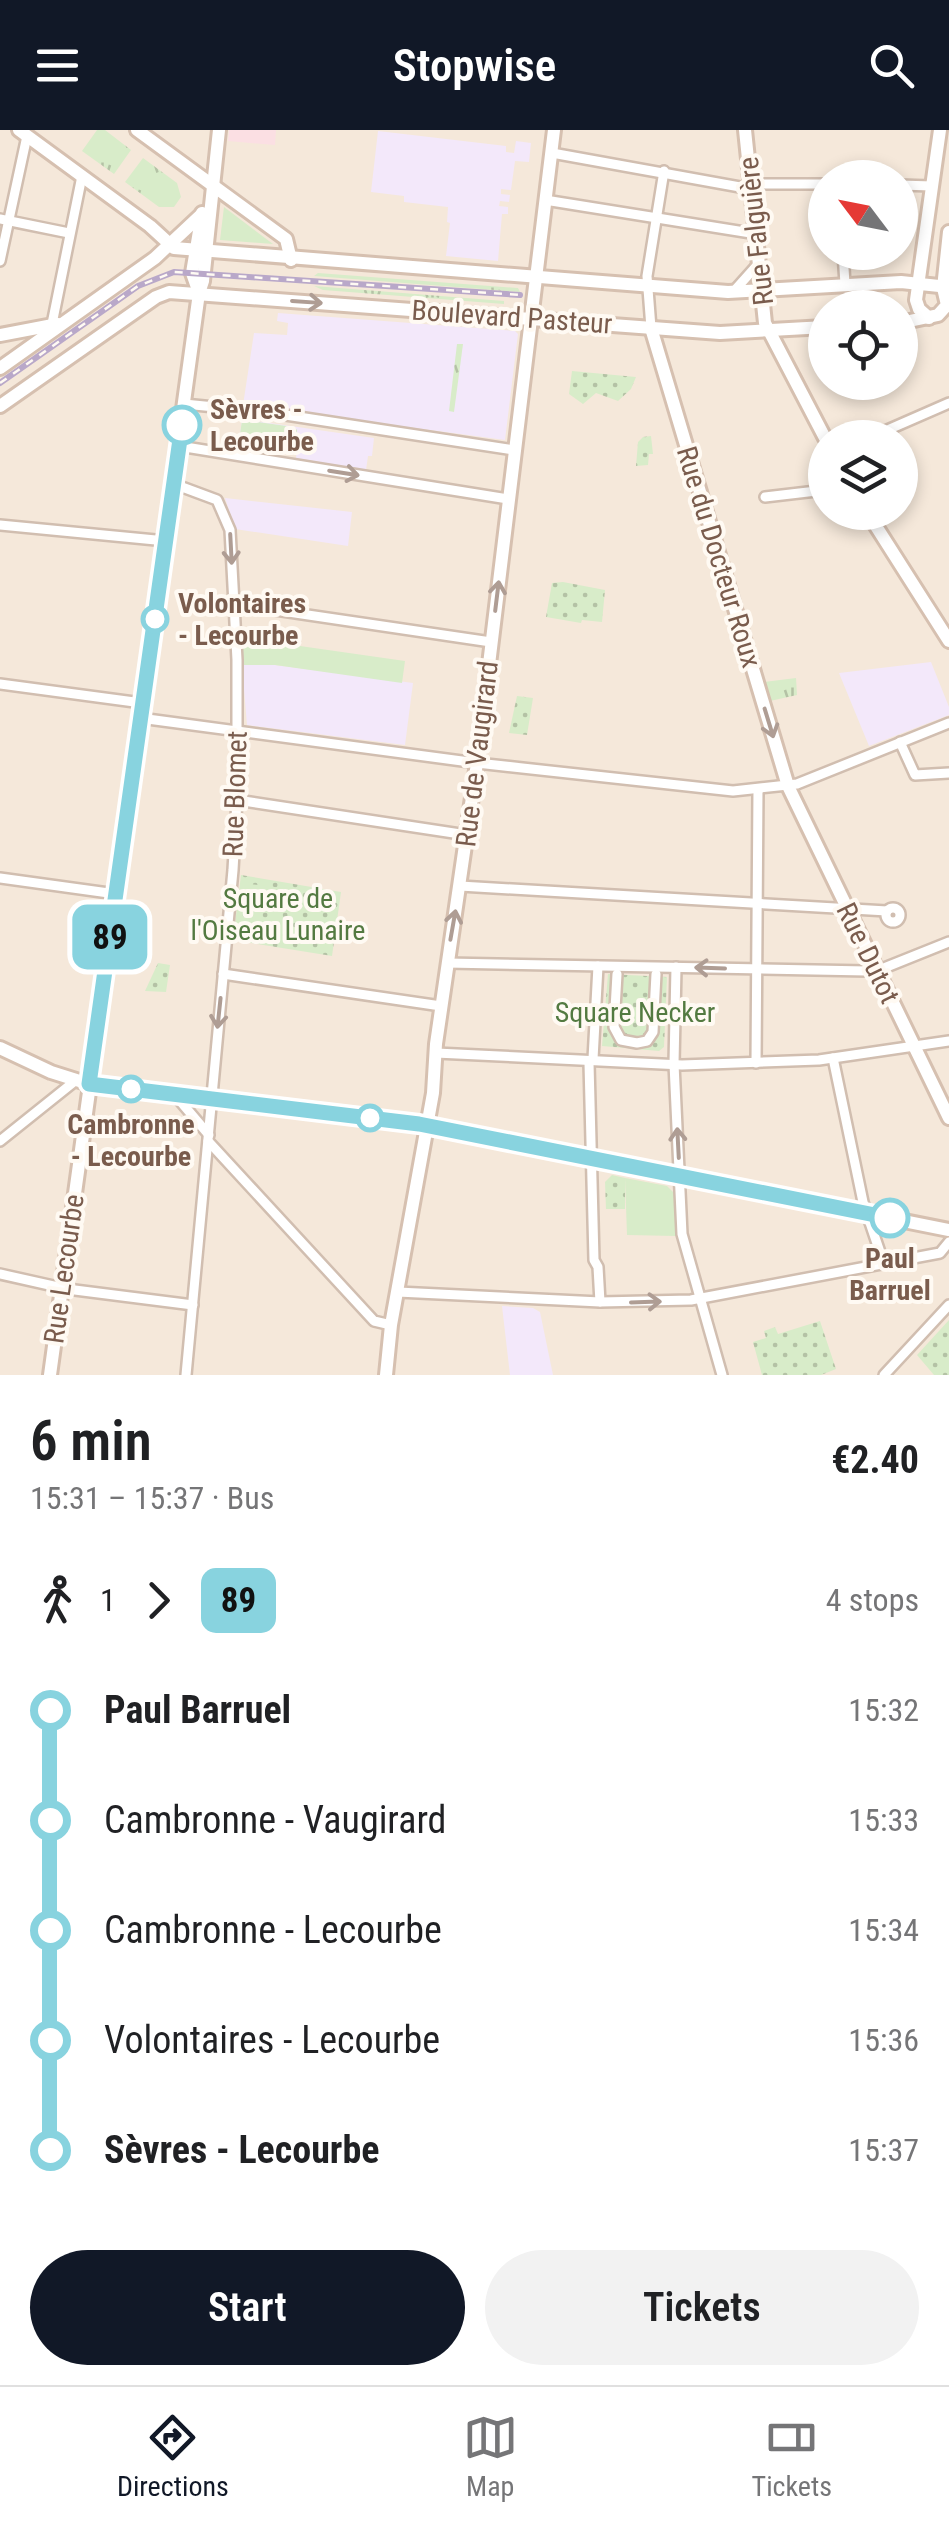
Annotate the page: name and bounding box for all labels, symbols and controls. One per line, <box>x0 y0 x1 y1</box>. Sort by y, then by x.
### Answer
icon: menu <box>30 38 85 93</box>
icon: search <box>864 38 919 93</box>
text: Stopwise <box>393 39 556 92</box>
street label: Rue Falguière <box>732 155 780 307</box>
north arrow <box>808 160 918 270</box>
map controls <box>808 160 918 530</box>
button: locate <box>808 290 918 400</box>
one-way arrow <box>291 292 323 311</box>
street label: Boulevard Pasteur <box>411 294 613 340</box>
place label: Sèvres - Lecourbe <box>210 393 314 458</box>
marker: Sèvres - Lecourbe <box>163 406 201 444</box>
button: layers <box>808 420 918 530</box>
street label: Rue du Docteur Roux <box>670 442 768 672</box>
one-way arrow <box>328 464 360 483</box>
one-way arrow <box>222 533 241 565</box>
one-way arrow <box>488 581 507 613</box>
place label: Volontaires - Lecourbe <box>178 587 306 652</box>
marker: Volontaires - Lecourbe <box>142 606 168 632</box>
street label: Rue de Vaugirard <box>449 659 505 849</box>
one-way arrow <box>761 707 779 738</box>
street label: Rue Blomet <box>216 730 254 858</box>
park label: Square de l'Oiseau Lunaire <box>191 882 365 947</box>
street label: Rue Dutot <box>830 897 906 1009</box>
line badge: 89 <box>65 904 155 970</box>
one-way arrow <box>444 909 463 942</box>
text: 89 <box>92 917 128 958</box>
one-way arrow <box>694 959 726 978</box>
park label: Square Necker <box>555 996 715 1029</box>
one-way arrow <box>209 997 228 1029</box>
marker: Cambronne - Lecourbe <box>118 1076 144 1102</box>
unlabelled marker <box>357 1105 383 1131</box>
place label: Cambronne - Lecourbe <box>67 1108 195 1173</box>
one-way arrow <box>668 1128 687 1160</box>
street label: Rue Lecourbe <box>37 1192 91 1346</box>
marker: Paul Barruel <box>871 1199 909 1237</box>
place label: Paul Barruel <box>849 1242 931 1307</box>
one-way arrow <box>630 1293 662 1312</box>
text: 6 min <box>30 1409 152 1473</box>
text: €2.40 <box>831 1438 919 1482</box>
text: 15:31 – 15:37 · Bus <box>30 1479 274 1517</box>
icon: walk <box>30 1573 85 1628</box>
icon: forward <box>131 1573 186 1628</box>
text: 89 <box>221 1580 256 1621</box>
text: 1 <box>100 1581 116 1619</box>
text: 4 stops <box>826 1581 919 1619</box>
text: Paul Barruel <box>104 1688 291 1732</box>
text: 15:32 <box>848 1691 919 1729</box>
text: Cambronne - Vaugirard <box>104 1798 446 1842</box>
text: 15:33 <box>848 1801 919 1839</box>
text: Cambronne - Lecourbe <box>104 1908 442 1952</box>
text: 15:34 <box>848 1911 919 1949</box>
text: Volontaires - Lecourbe <box>104 2018 440 2062</box>
text: 15:36 <box>848 2021 919 2059</box>
text: Sèvres - Lecourbe <box>104 2128 379 2172</box>
text: 15:37 <box>848 2131 919 2169</box>
button: Start <box>30 2250 465 2365</box>
button: Tickets <box>485 2250 919 2365</box>
tab: Directions <box>117 2410 229 2503</box>
tab: Map <box>463 2410 518 2503</box>
tab: Tickets <box>752 2410 832 2503</box>

